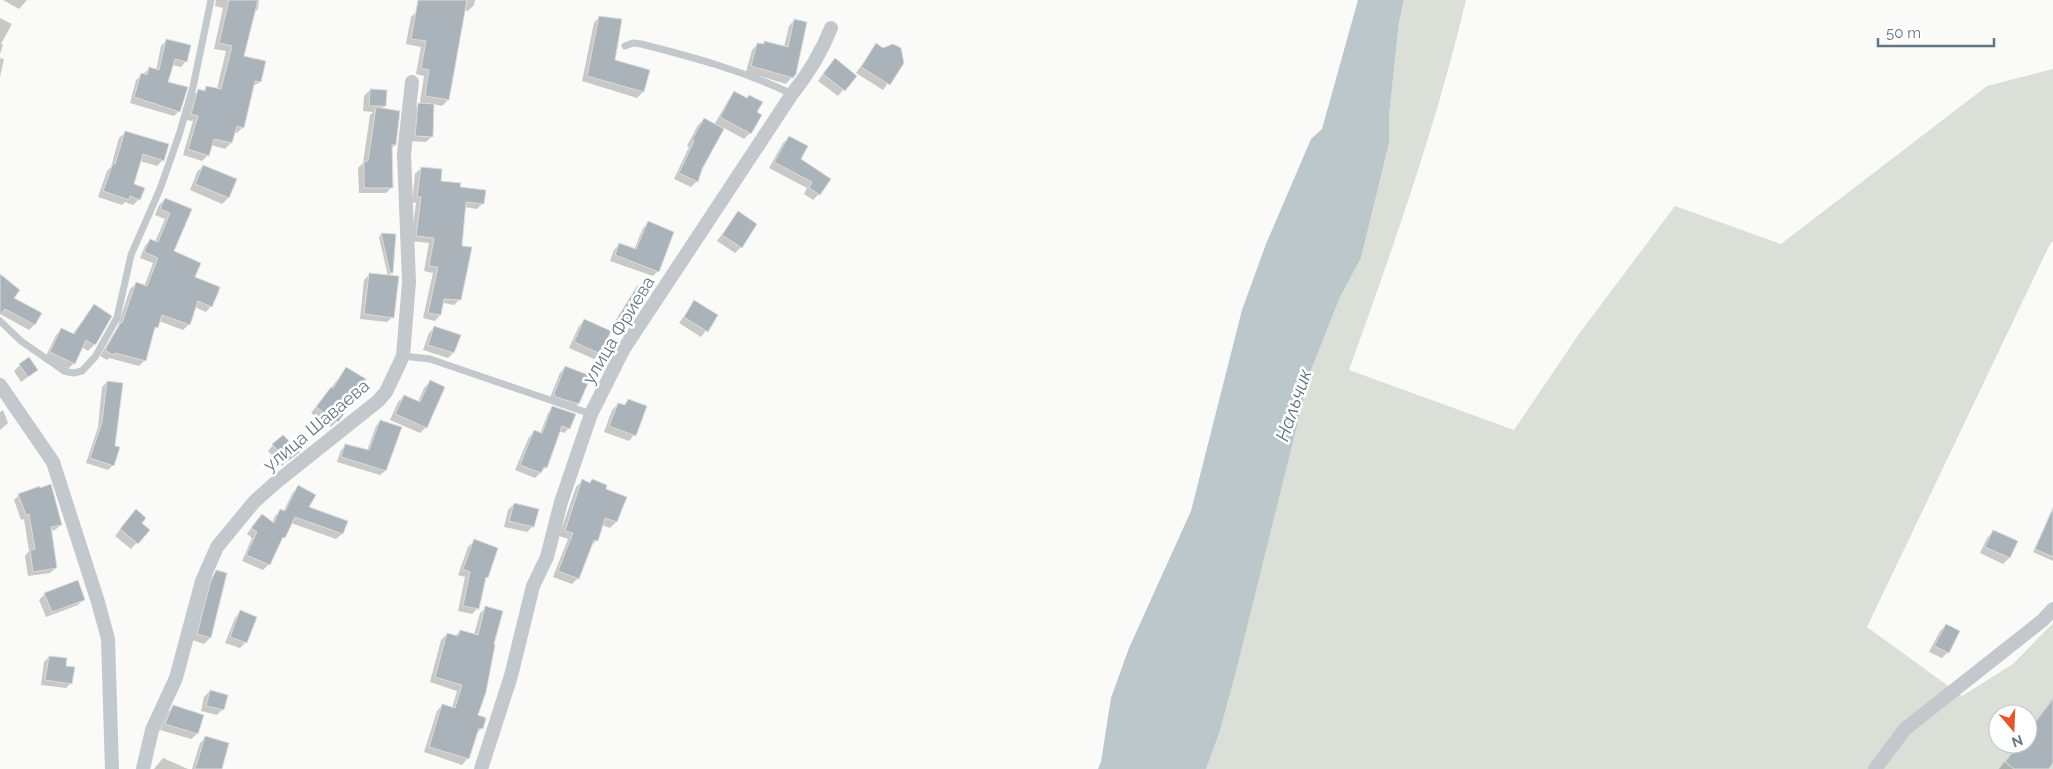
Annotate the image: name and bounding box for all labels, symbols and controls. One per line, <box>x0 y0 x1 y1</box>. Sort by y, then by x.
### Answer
scale bar <box>1878 15 1994 47</box>
text: 50 m <box>1886 24 1921 42</box>
street label: улица Фриева <box>578 272 658 388</box>
water label: Нальчик <box>1270 366 1316 444</box>
street label: улица Шаваева <box>259 375 373 475</box>
north arrow <box>1988 704 2038 754</box>
text: N <box>2010 732 2025 751</box>

